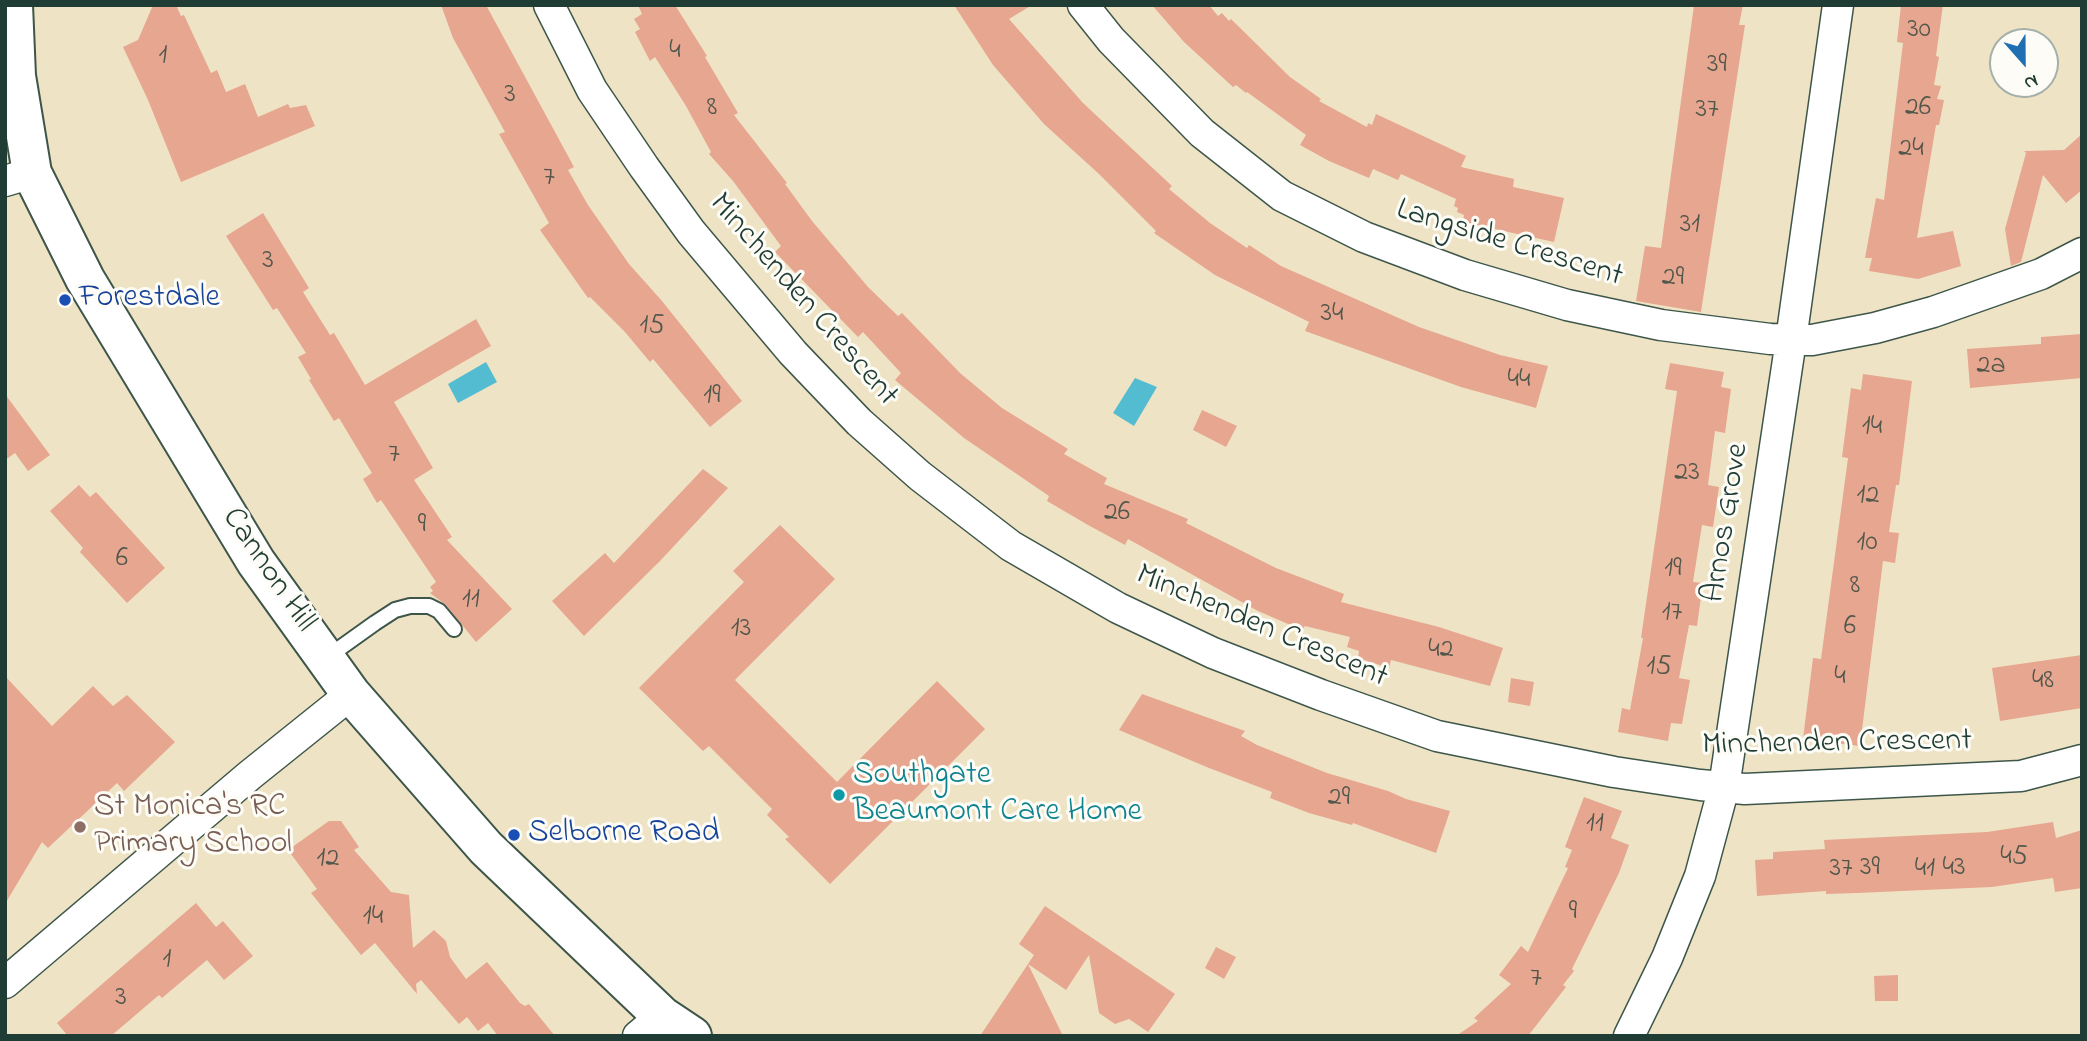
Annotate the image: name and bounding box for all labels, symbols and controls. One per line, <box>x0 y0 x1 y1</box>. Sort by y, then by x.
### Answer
house number: 30 <box>1907 14 1931 48</box>
north arrow <box>1989 28 2059 98</box>
house number: 4 <box>669 35 681 69</box>
house number: 1 <box>159 40 167 74</box>
house number: 39 <box>1707 49 1727 83</box>
text: N <box>2020 66 2042 96</box>
house number: 3 <box>504 79 516 113</box>
house number: 8 <box>707 92 717 126</box>
house number: 26 <box>1905 92 1931 126</box>
house number: 37 <box>1695 94 1719 128</box>
house number: 24 <box>1898 133 1924 167</box>
house number: 7 <box>543 162 555 196</box>
street label: Minchenden Crescent <box>699 187 905 415</box>
street label: Langside Crescent <box>1391 192 1627 298</box>
house number: 31 <box>1680 209 1700 243</box>
house number: 3 <box>262 245 274 279</box>
house number: 29 <box>1662 262 1684 296</box>
place label: Forestdale <box>79 281 220 319</box>
marker: Forestdale <box>57 292 73 308</box>
house number: 34 <box>1320 298 1344 332</box>
house number: 15 <box>640 310 664 344</box>
house number: 2a <box>1976 350 2006 384</box>
house number: 44 <box>1507 364 1531 398</box>
house number: 19 <box>703 380 721 414</box>
house number: 14 <box>1862 411 1882 445</box>
house number: 7 <box>388 439 400 473</box>
street label: Arnos Grove <box>1696 441 1760 605</box>
house number: 23 <box>1674 457 1700 491</box>
house number: 12 <box>1857 480 1879 514</box>
house number: 26 <box>1104 497 1130 531</box>
street label: Cannon Hill <box>211 501 323 641</box>
house number: 9 <box>418 509 426 543</box>
house number: 10 <box>1857 527 1877 561</box>
house number: 6 <box>116 543 128 577</box>
house number: 19 <box>1664 553 1682 587</box>
street label: Minchenden Crescent <box>1129 558 1393 698</box>
house number: 8 <box>1850 570 1860 604</box>
house number: 11 <box>462 584 480 618</box>
house number: 17 <box>1662 597 1682 631</box>
house number: 6 <box>1844 611 1856 645</box>
house number: 13 <box>731 613 751 647</box>
house number: 42 <box>1428 634 1454 668</box>
house number: 15 <box>1647 651 1671 685</box>
house number: 4 <box>1834 661 1846 695</box>
house number: 48 <box>2032 665 2054 699</box>
street label: Minchenden Crescent <box>1702 723 1972 767</box>
place label: Southgate Beaumont Care Home <box>853 758 1142 833</box>
house number: 29 <box>1328 782 1350 816</box>
marker: Southgate Beaumont Care Home <box>831 787 847 803</box>
place label: St Monica's RC Primary School <box>94 790 292 865</box>
house number: 11 <box>1586 808 1604 842</box>
place label: Selborne Road <box>528 816 719 854</box>
marker: St Monica's RC Primary School <box>72 819 88 835</box>
marker: Selborne Road <box>506 827 522 843</box>
house number: 45 <box>2000 841 2028 875</box>
house number: 12 <box>317 843 339 877</box>
house number: 39 <box>1860 852 1880 886</box>
house number: 43 <box>1942 852 1966 886</box>
house number: 37 <box>1829 853 1853 887</box>
house number: 41 <box>1915 853 1935 887</box>
house number: 9 <box>1569 896 1577 930</box>
house number: 14 <box>363 901 383 935</box>
house number: 1 <box>163 944 171 978</box>
house number: 7 <box>1530 963 1542 997</box>
house number: 3 <box>115 982 127 1016</box>

